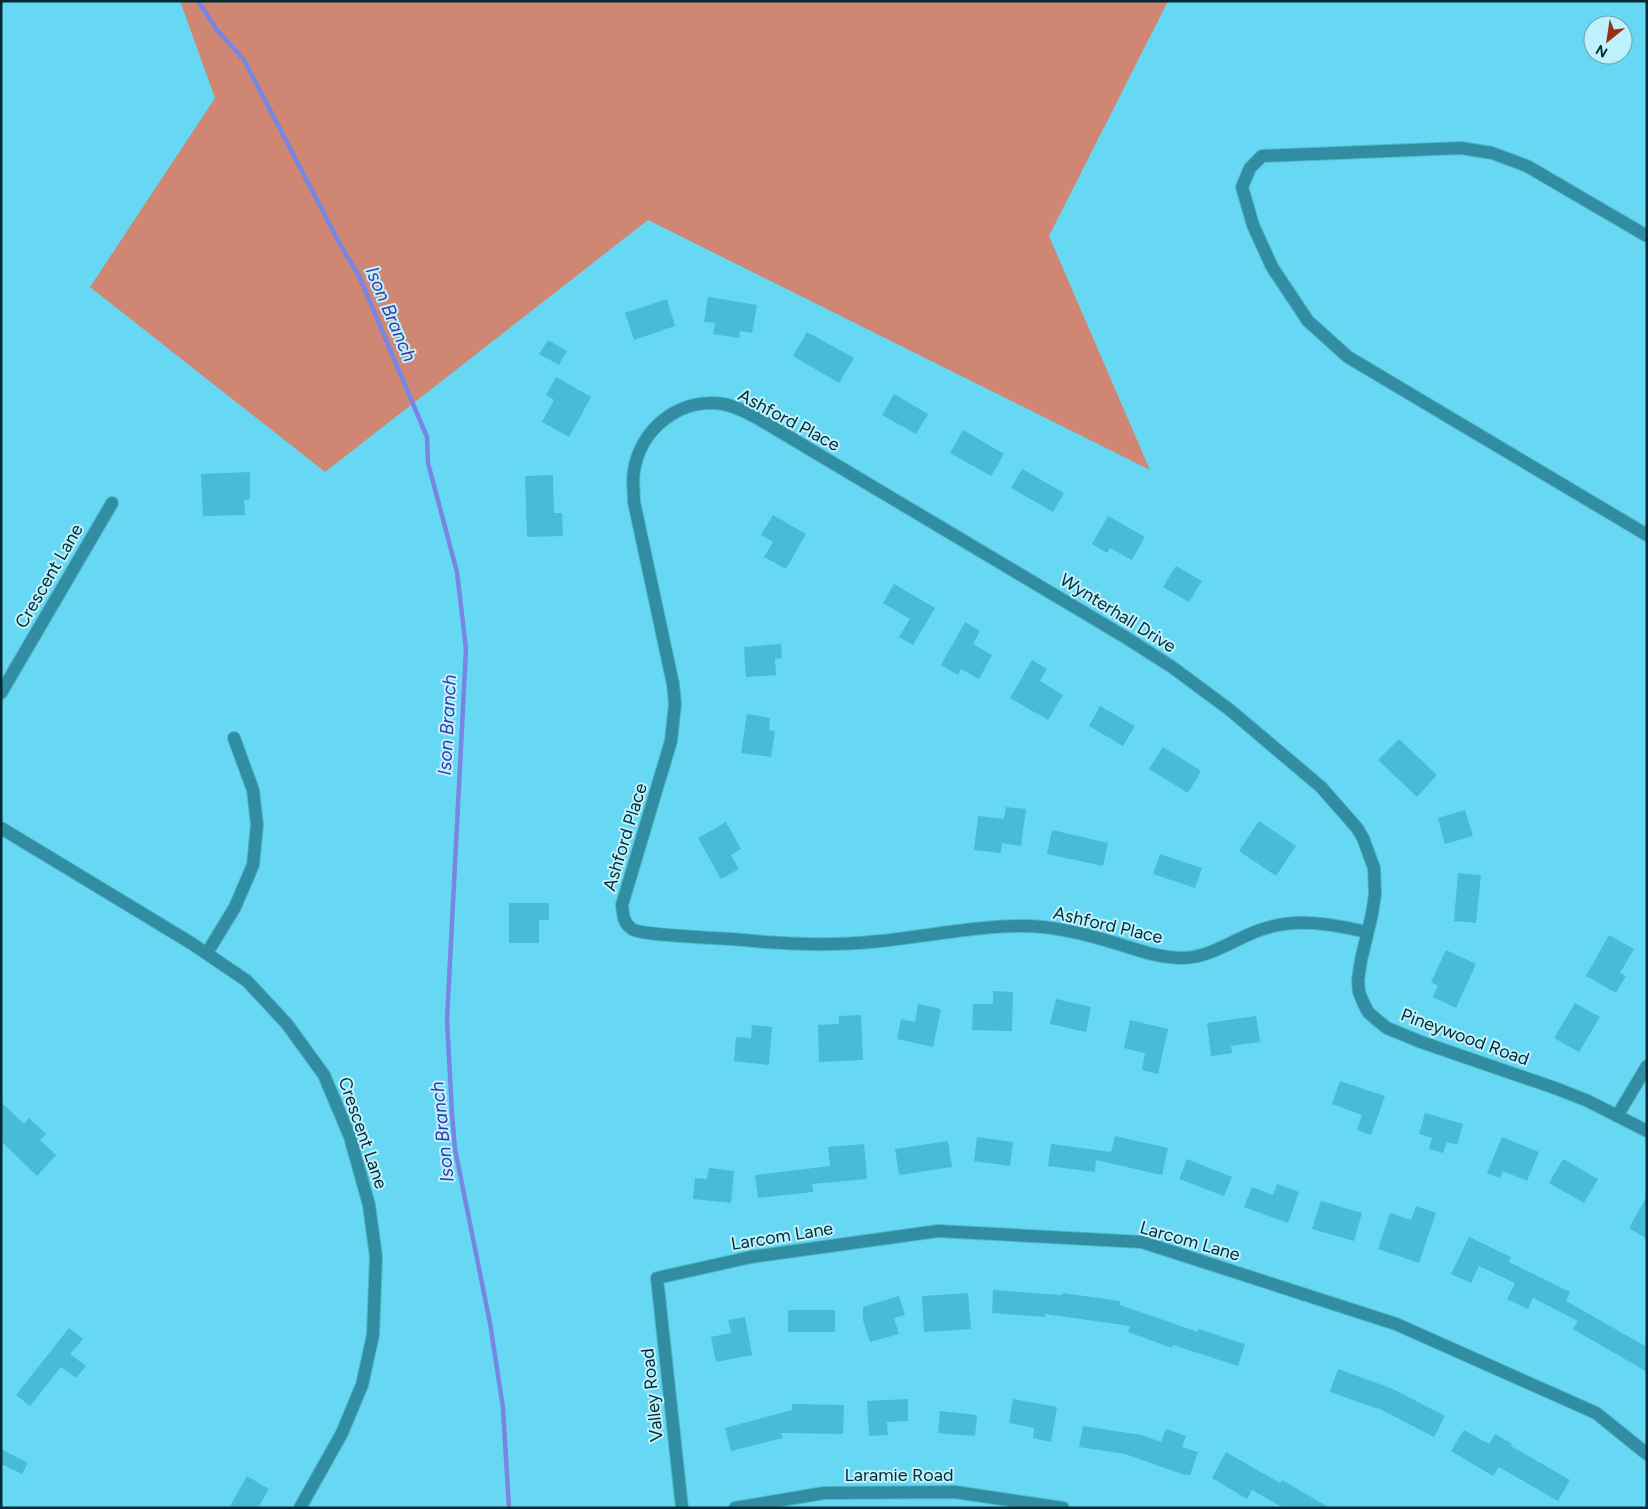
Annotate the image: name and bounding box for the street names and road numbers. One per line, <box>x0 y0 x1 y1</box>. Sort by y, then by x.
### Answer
street label: Ashford Place <box>734 384 844 456</box>
street label: Crescent Lane <box>10 520 88 632</box>
street label: Wynterhall Drive <box>1056 569 1180 658</box>
street label: Ashford Place <box>598 780 652 894</box>
street label: Ashford Place <box>1051 902 1165 948</box>
street label: Pineywood Road <box>1398 1004 1532 1070</box>
street label: Crescent Lane <box>334 1074 392 1192</box>
street label: Larcom Lane <box>1137 1216 1243 1266</box>
street label: Larcom Lane <box>729 1217 835 1255</box>
street label: Valley Road <box>636 1347 668 1443</box>
street label: Laramie Road <box>844 1464 954 1486</box>

